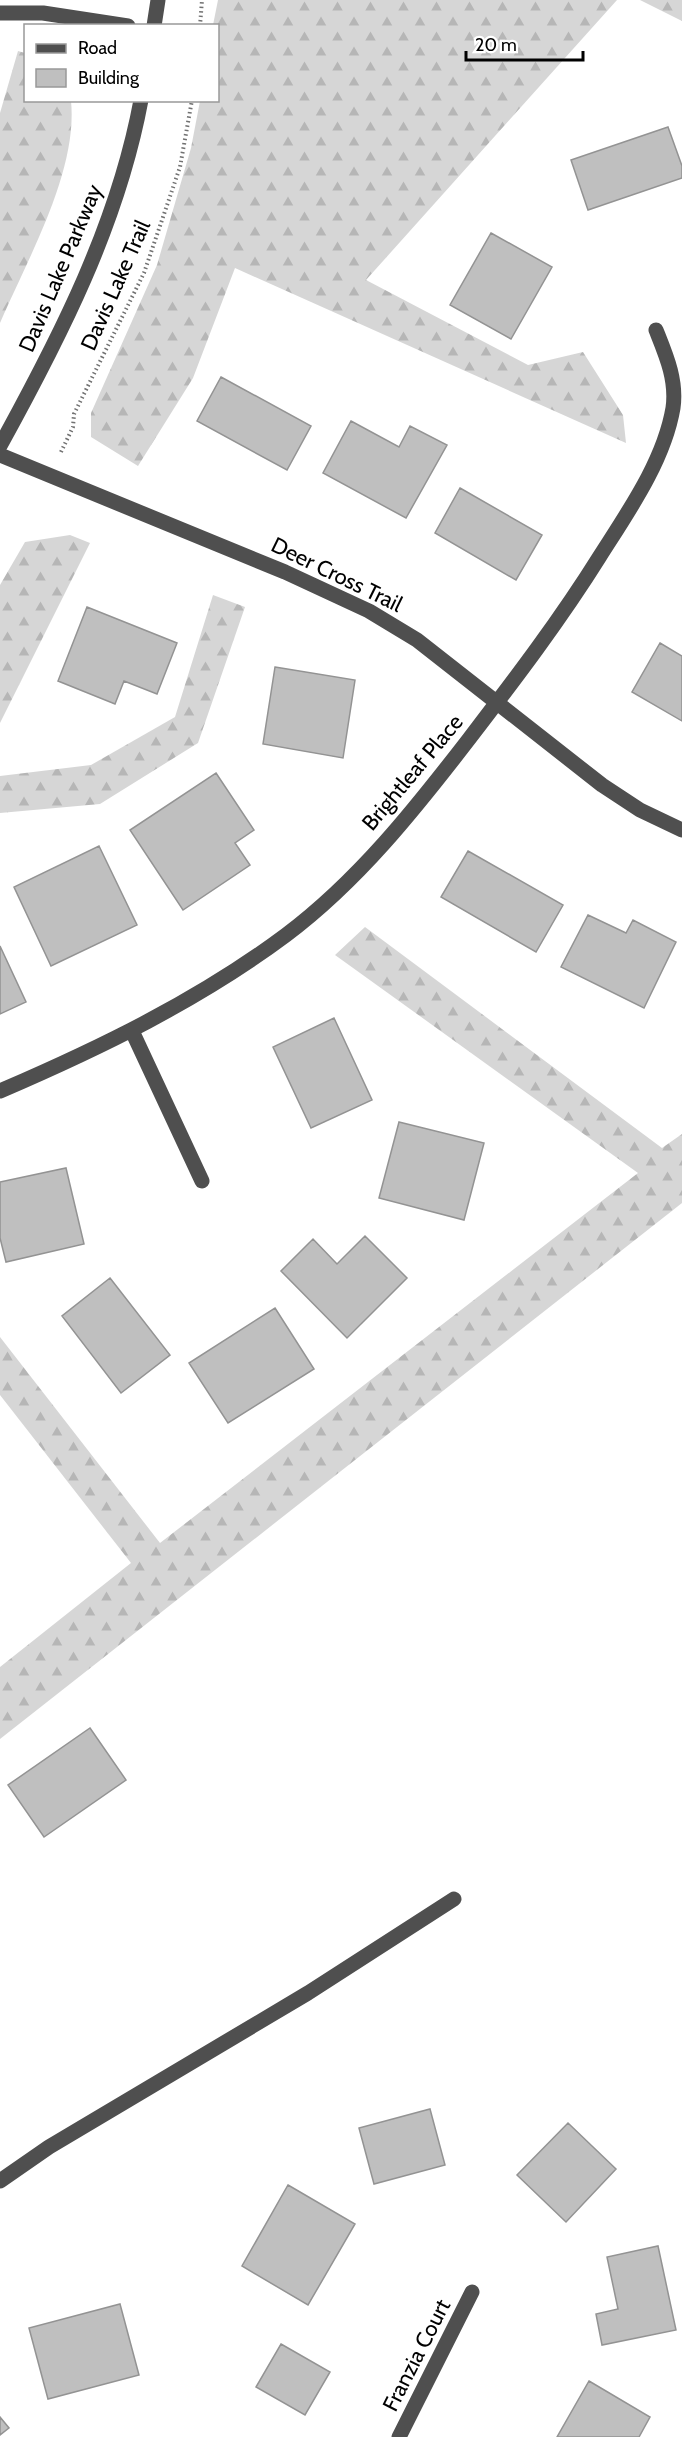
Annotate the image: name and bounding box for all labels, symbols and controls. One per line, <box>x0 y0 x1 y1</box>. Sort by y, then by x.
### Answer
legend <box>24 24 219 102</box>
scale bar <box>466 24 583 62</box>
text: 20 m <box>475 34 517 56</box>
text: Road <box>78 37 117 59</box>
text: Building <box>78 67 140 89</box>
street label: Davis Lake Parkway <box>13 180 108 356</box>
street label: Davis Lake Trail <box>75 215 157 355</box>
street label: Deer Cross Trail <box>267 531 408 618</box>
street label: Brightleaf Place <box>356 709 469 836</box>
street label: Franzia Court <box>377 2294 456 2416</box>

